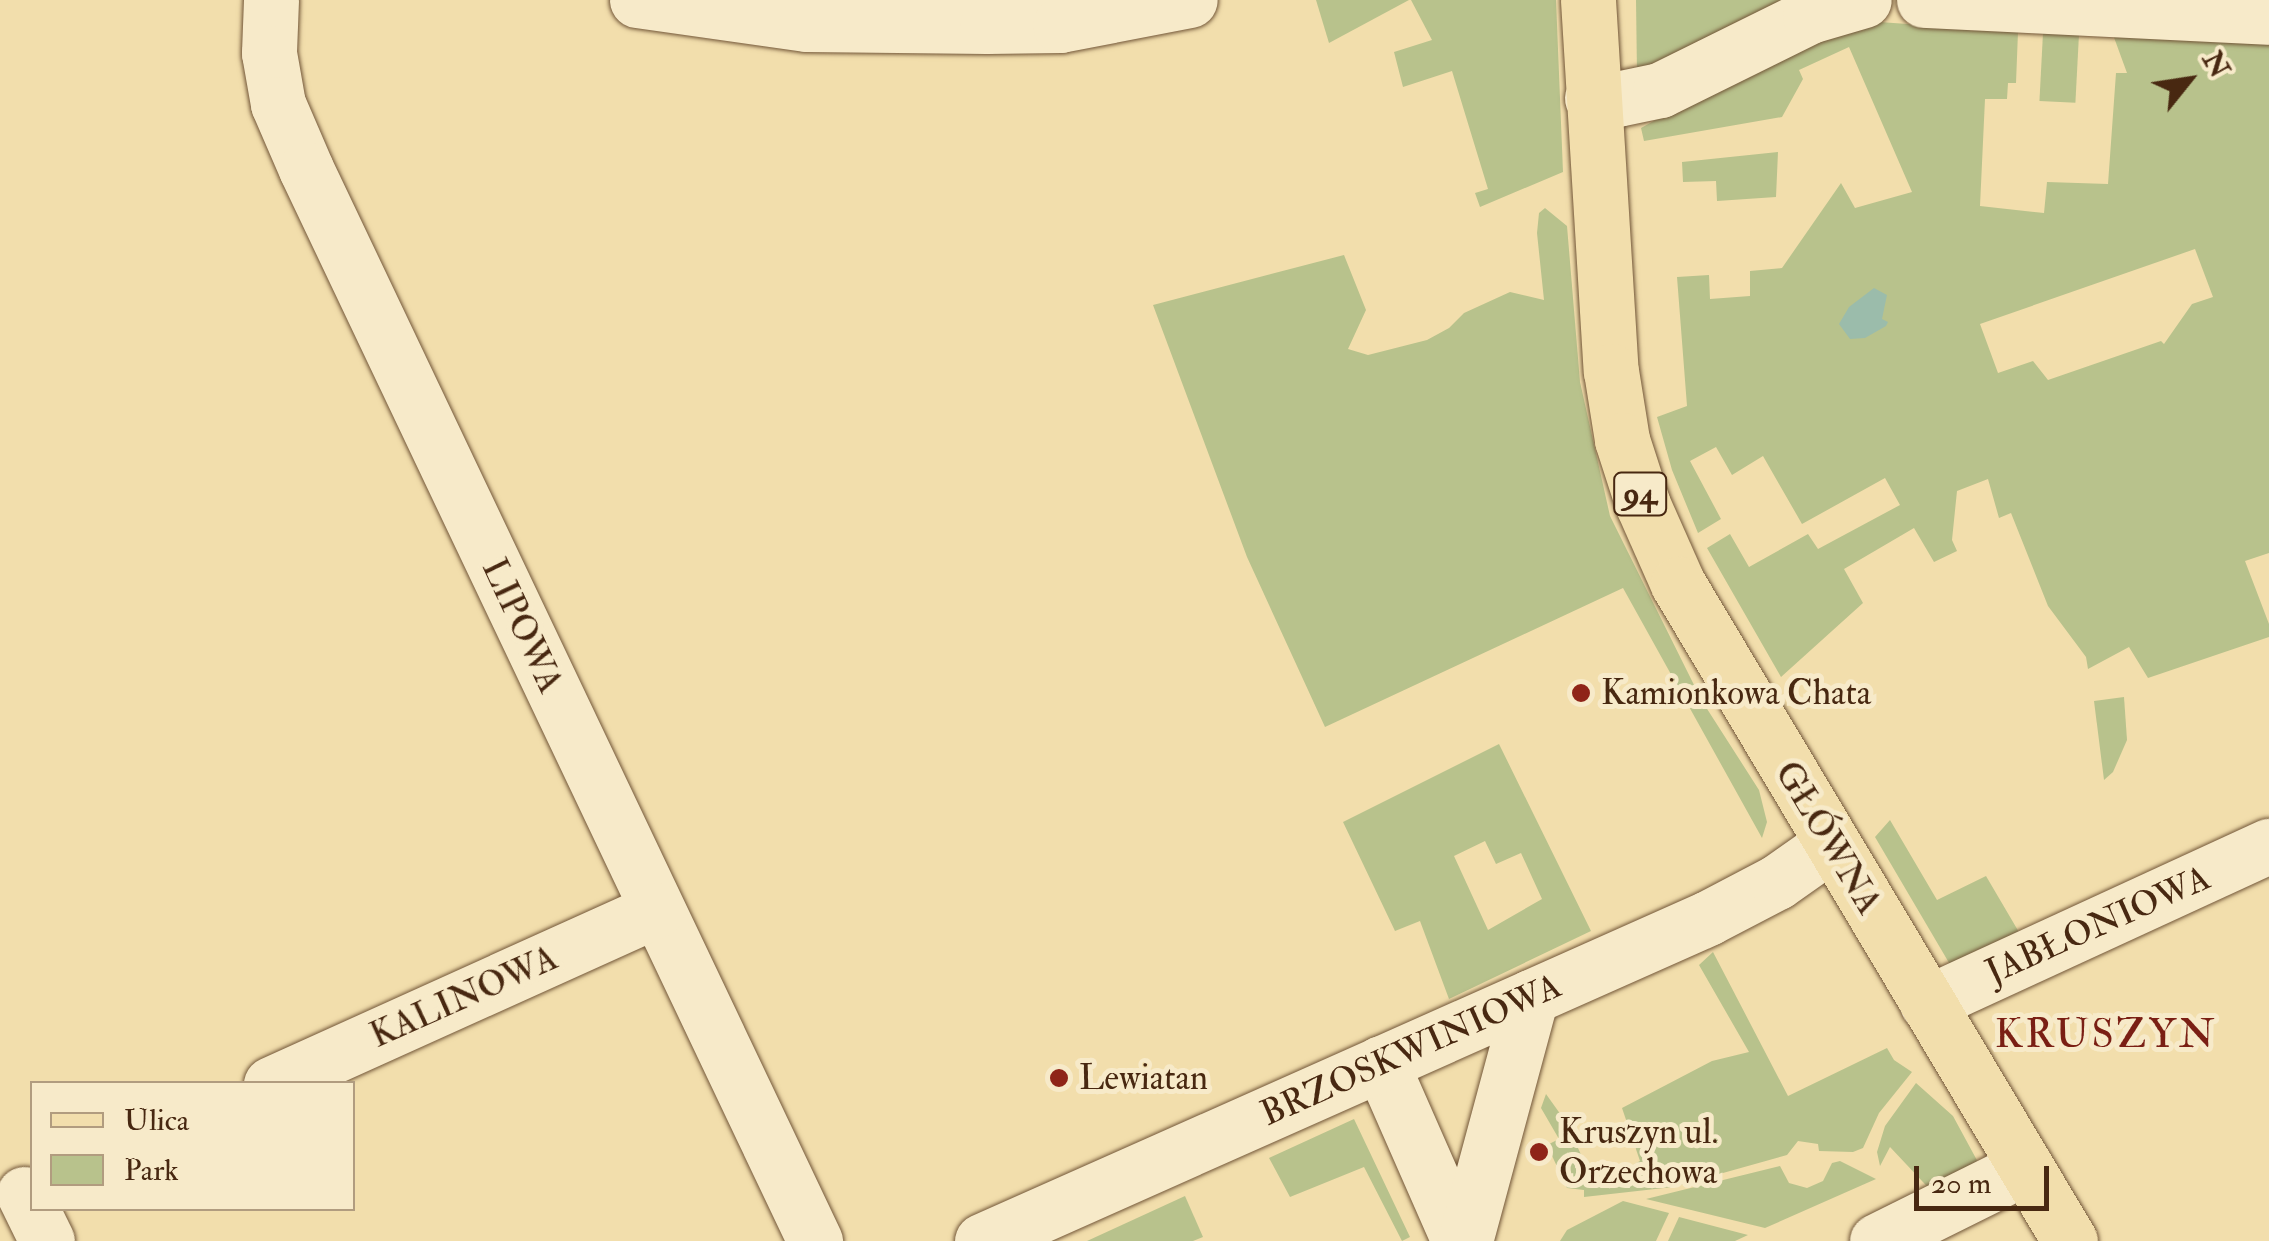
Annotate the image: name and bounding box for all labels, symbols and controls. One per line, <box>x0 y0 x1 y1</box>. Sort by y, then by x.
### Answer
north arrow <box>2139 30 2239 130</box>
text: N <box>2194 45 2237 84</box>
road number: 94 <box>1612 467 1668 521</box>
street label: LIPOWA <box>473 552 571 700</box>
place label: Kamionkowa Chata <box>1601 672 1871 714</box>
marker: Kamionkowa Chata <box>1570 682 1592 704</box>
street label: GŁÓWNA <box>1766 754 1890 922</box>
street label: JABŁONIOWA <box>1979 857 2217 993</box>
street label: KALINOWA <box>364 937 564 1057</box>
street label: BRZOSKWINIOWA <box>1254 965 1568 1135</box>
district label: KRUSZYN <box>1995 1011 2217 1059</box>
place label: Lewiatan <box>1079 1057 1208 1099</box>
marker: Lewiatan <box>1048 1067 1070 1089</box>
legend <box>30 1081 355 1211</box>
text: Ulica <box>124 1102 189 1139</box>
place label: Kruszyn ul. Orzechowa <box>1559 1111 1718 1193</box>
marker: Kruszyn ul. Orzechowa <box>1528 1141 1550 1163</box>
scale bar <box>1919 1146 2054 1208</box>
text: Park <box>124 1152 179 1189</box>
text: 20 m <box>1931 1165 1991 1202</box>

